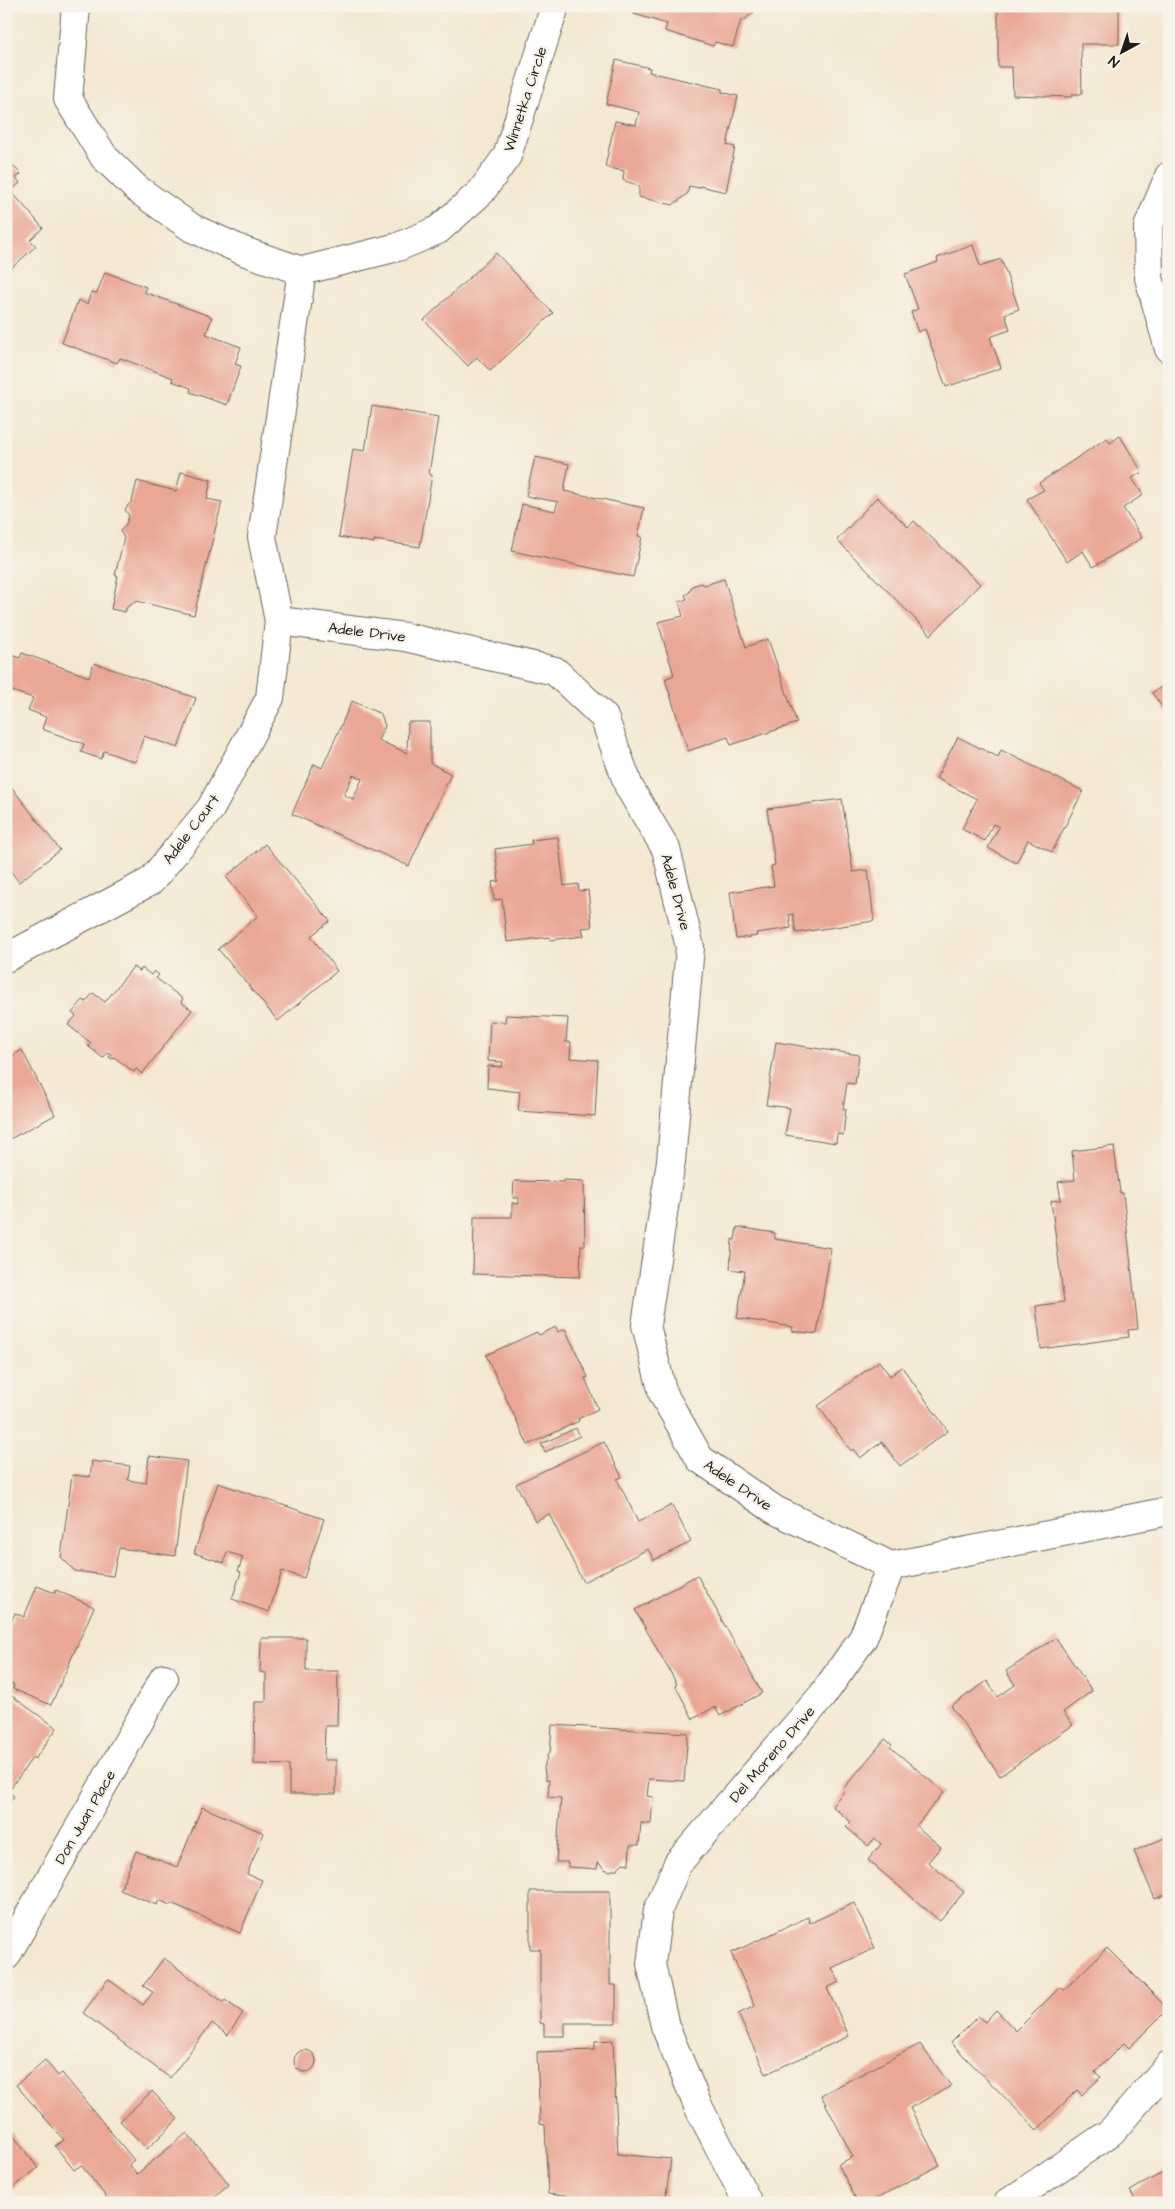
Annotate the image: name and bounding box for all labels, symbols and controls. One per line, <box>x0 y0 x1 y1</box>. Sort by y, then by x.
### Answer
north arrow <box>1098 28 1148 78</box>
street label: Winnetka Circle <box>499 44 552 154</box>
text: N <box>1104 51 1124 72</box>
street label: Adele Drive <box>327 617 407 648</box>
street label: Adele Court <box>158 790 225 869</box>
street label: Adele Drive <box>655 852 696 933</box>
street label: Adele Drive <box>699 1455 776 1516</box>
street label: Del Moreno Drive <box>725 1702 820 1807</box>
street label: Don Juan Place <box>50 1766 121 1868</box>

